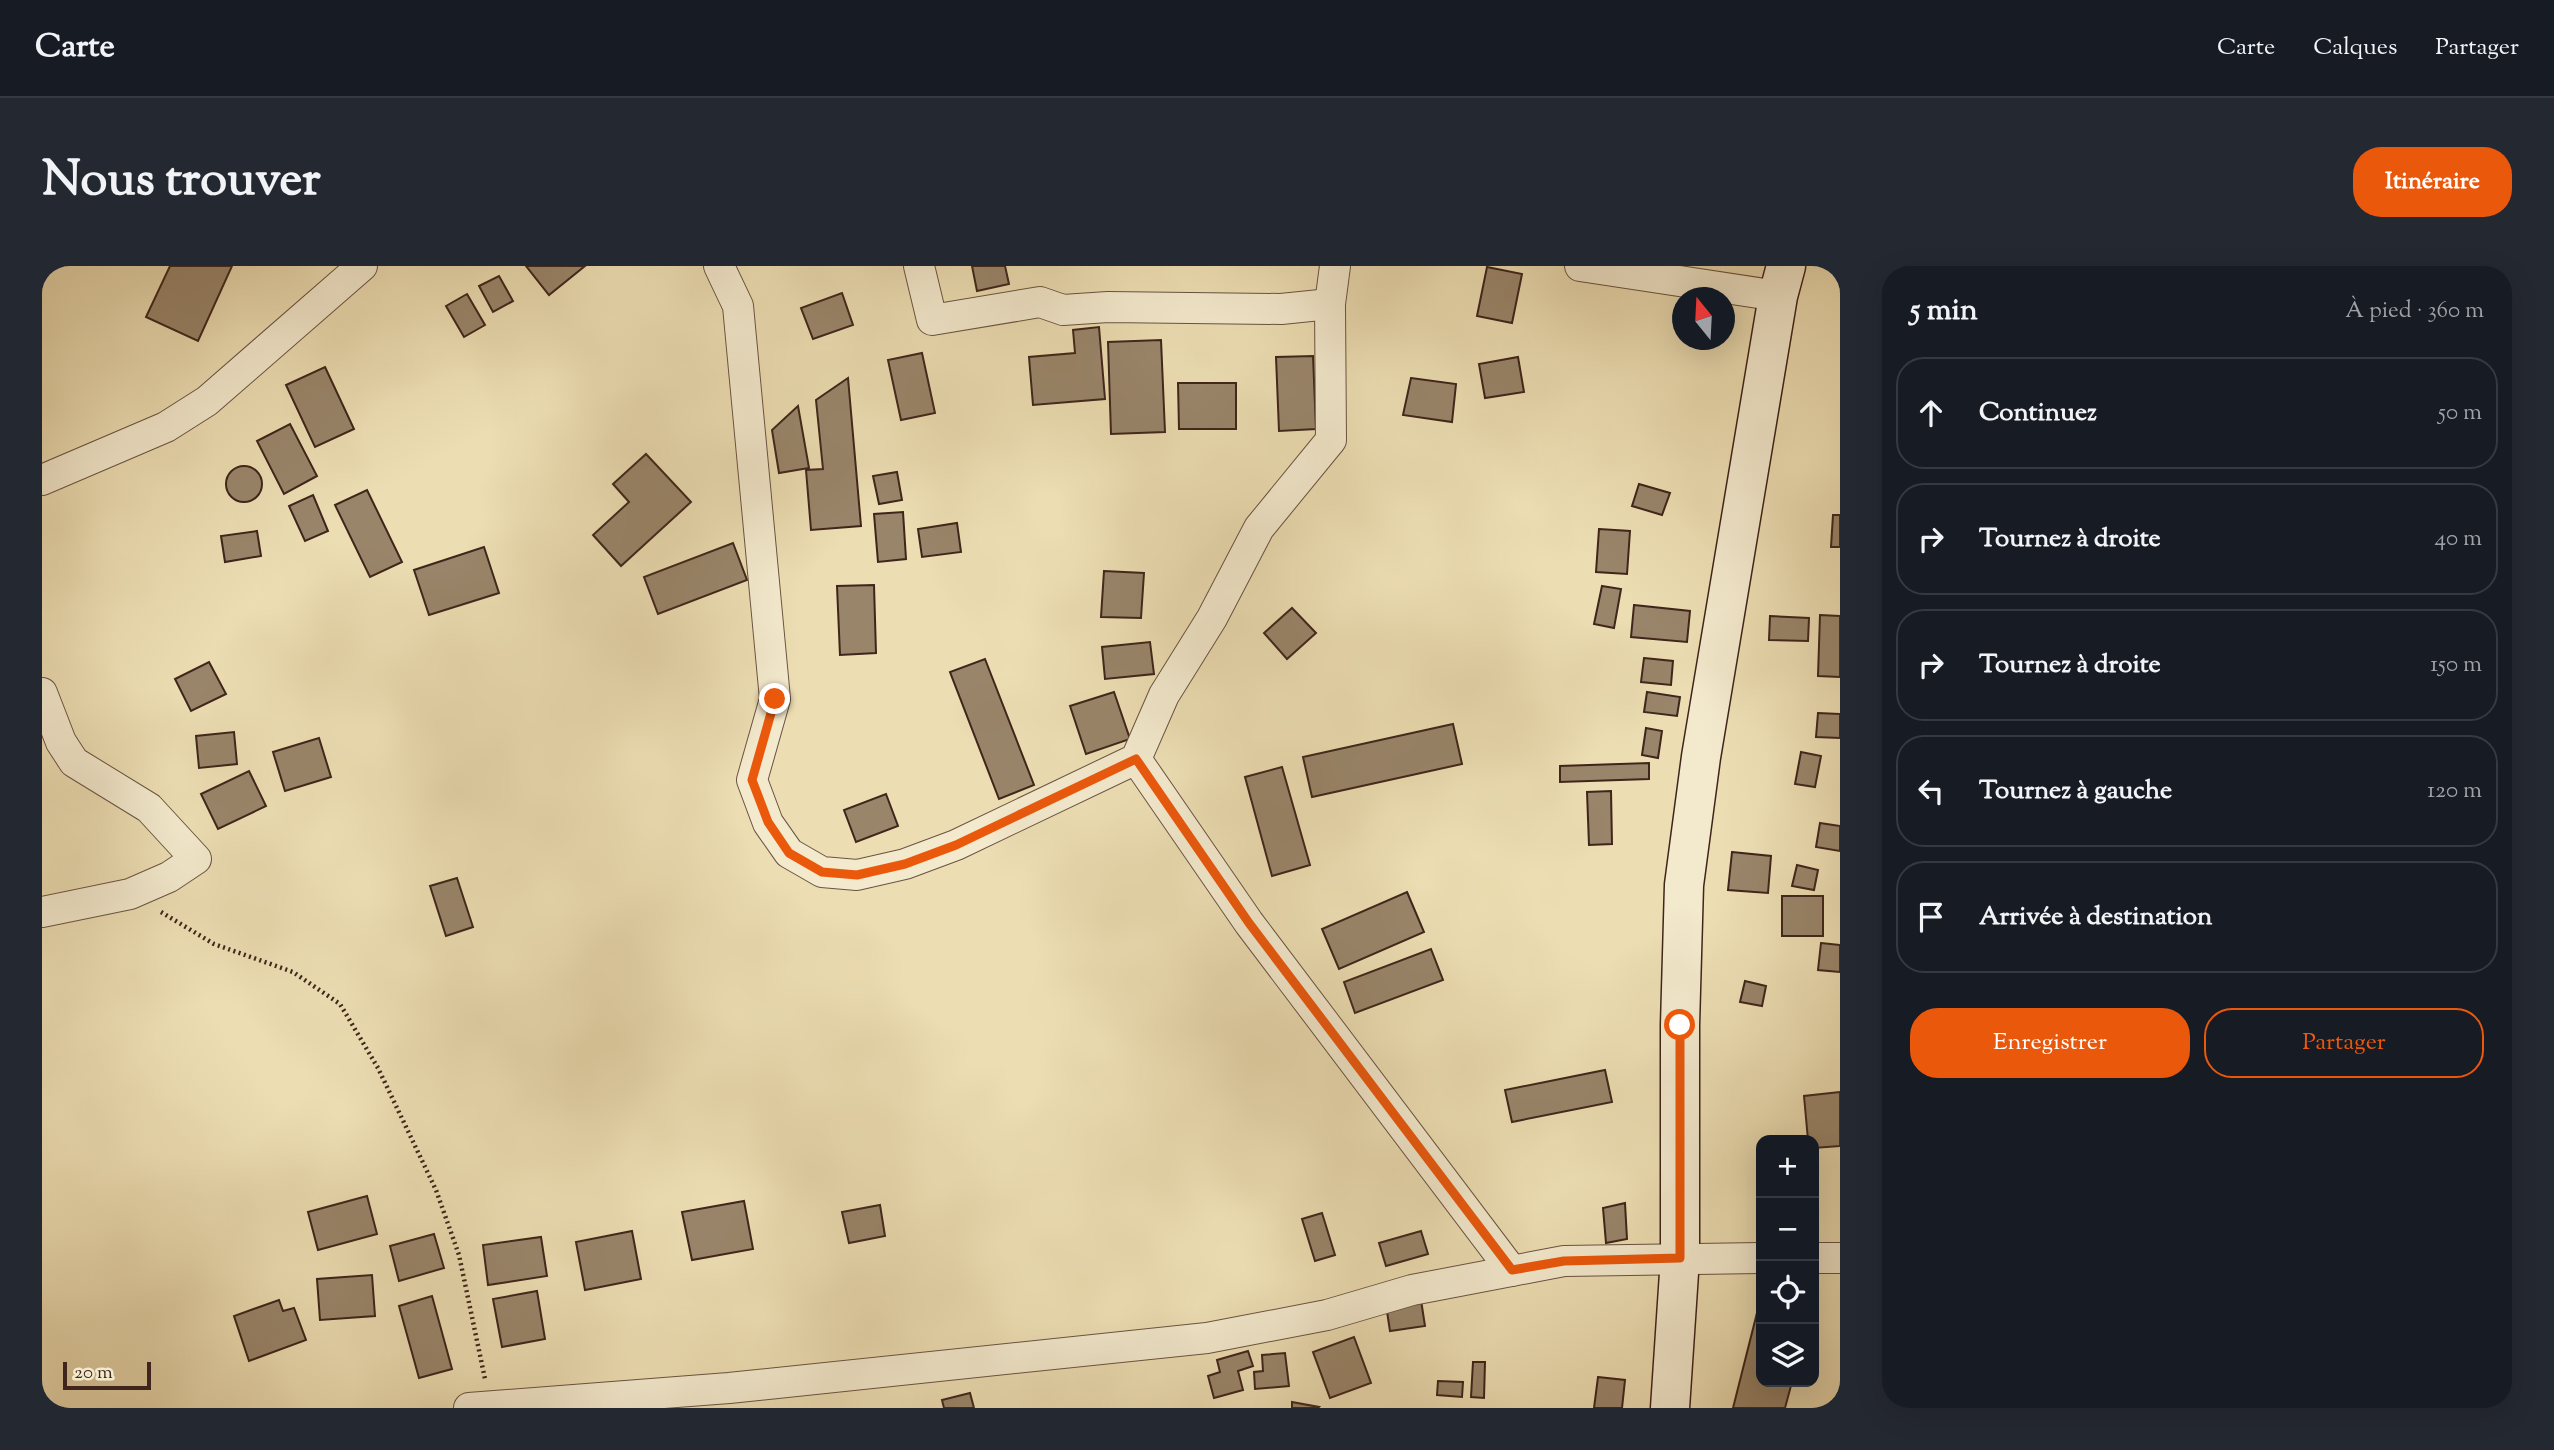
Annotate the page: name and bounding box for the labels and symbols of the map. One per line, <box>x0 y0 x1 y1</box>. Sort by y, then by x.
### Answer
north arrow <box>1672 287 1735 350</box>
route end <box>759 683 790 714</box>
route start <box>1664 1009 1695 1040</box>
scale bar <box>63 1359 150 1391</box>

